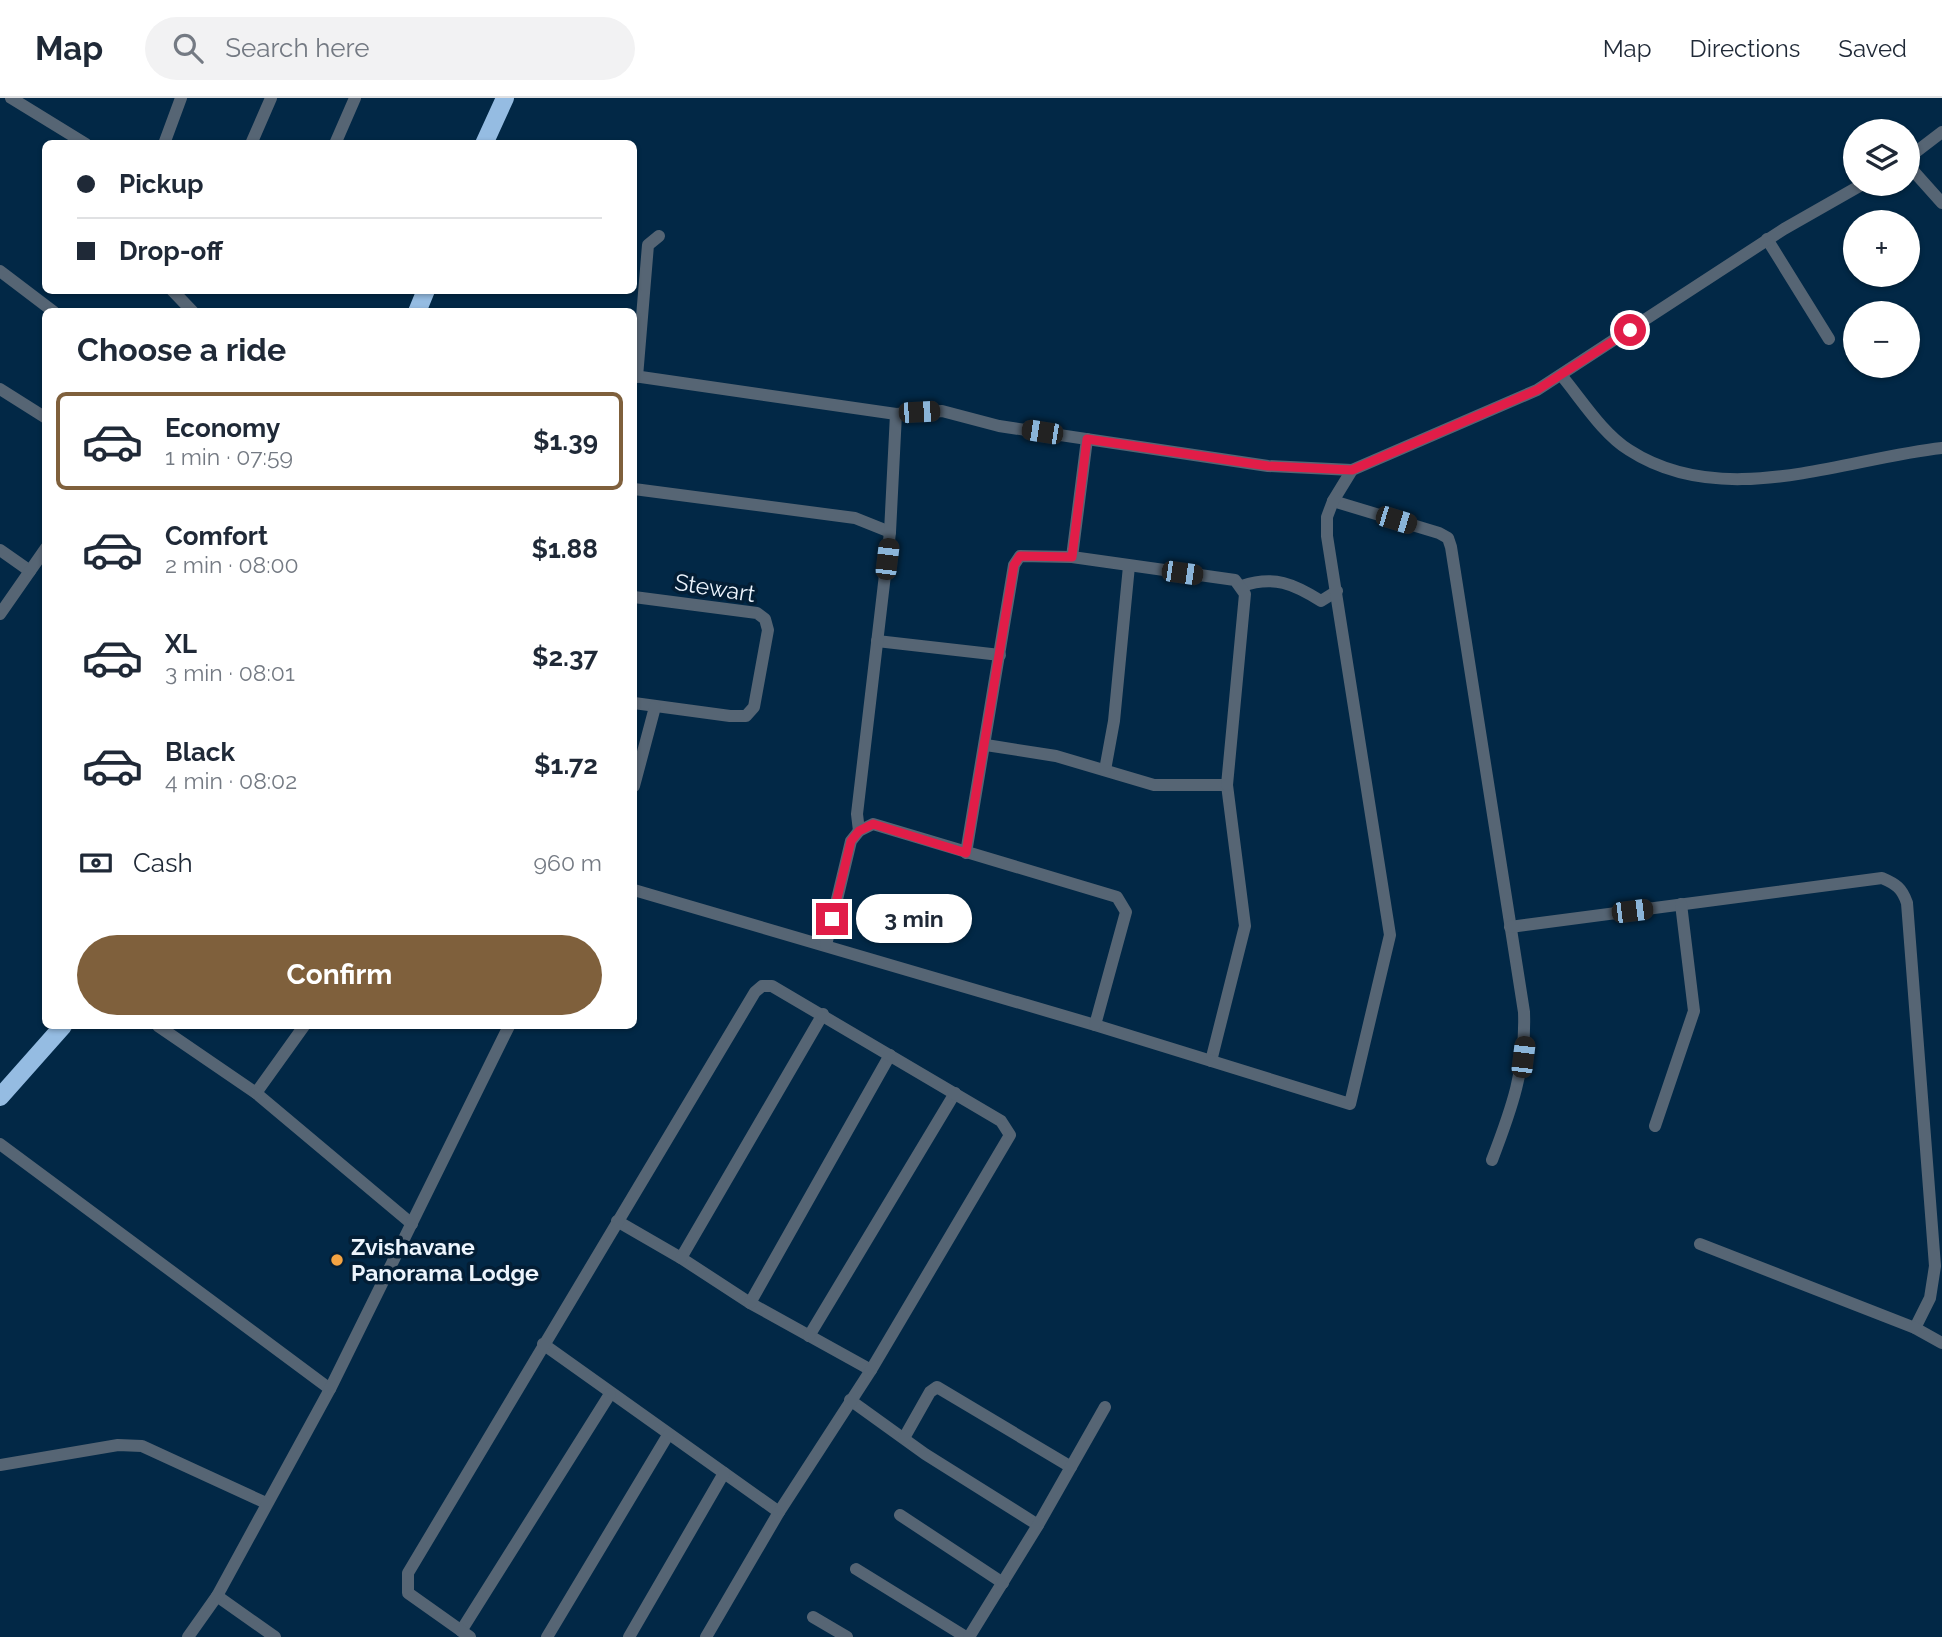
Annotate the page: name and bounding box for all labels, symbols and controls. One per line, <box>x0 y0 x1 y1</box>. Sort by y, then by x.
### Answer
search box <box>145 17 635 80</box>
text: Map <box>35 29 103 68</box>
icon: search <box>169 29 207 67</box>
text: Search here <box>225 33 370 63</box>
text: Map <box>1603 34 1652 63</box>
text: Directions <box>1690 34 1800 63</box>
text: Saved <box>1838 34 1907 63</box>
map controls <box>1843 119 1920 378</box>
button: layers <box>1843 119 1920 196</box>
text: Pickup <box>119 169 204 199</box>
button: + <box>1843 210 1920 287</box>
text: Drop-off <box>119 236 223 266</box>
button: − <box>1843 301 1920 378</box>
route start <box>1614 314 1646 346</box>
text: Choose a ride <box>77 331 286 368</box>
car <box>898 400 941 424</box>
icon: car <box>81 410 144 473</box>
text: Economy <box>165 413 280 443</box>
car <box>1020 418 1065 446</box>
text: $1.39 <box>533 426 598 456</box>
text: 1 min · 07:59 <box>165 443 293 470</box>
car <box>1373 504 1420 536</box>
icon: car <box>81 518 144 581</box>
text: Comfort <box>165 521 268 551</box>
text: $1.88 <box>531 534 598 564</box>
car <box>875 537 900 581</box>
text: 2 min · 08:00 <box>165 551 299 578</box>
car <box>1160 560 1205 586</box>
street label: Stewart <box>673 568 758 607</box>
icon: car <box>81 626 144 689</box>
text: XL <box>165 629 197 659</box>
text: $2.37 <box>532 642 598 672</box>
text: 3 min · 08:01 <box>165 659 295 686</box>
icon: car <box>81 734 144 797</box>
text: Black <box>165 737 235 767</box>
text: $1.72 <box>534 750 598 780</box>
text: 4 min · 08:02 <box>165 767 297 794</box>
icon: cash <box>77 844 115 882</box>
text: Cash <box>133 848 193 878</box>
text: 960 m <box>534 849 602 876</box>
callout: 3 min <box>856 894 972 944</box>
car <box>1610 898 1655 924</box>
route end <box>816 903 848 935</box>
text: 3 min <box>884 905 944 932</box>
button: Confirm <box>77 935 602 1015</box>
car <box>1511 1035 1536 1079</box>
place label: Zvishavane Panorama Lodge <box>351 1233 539 1286</box>
marker: Zvishavane Panorama Lodge <box>329 1252 345 1268</box>

